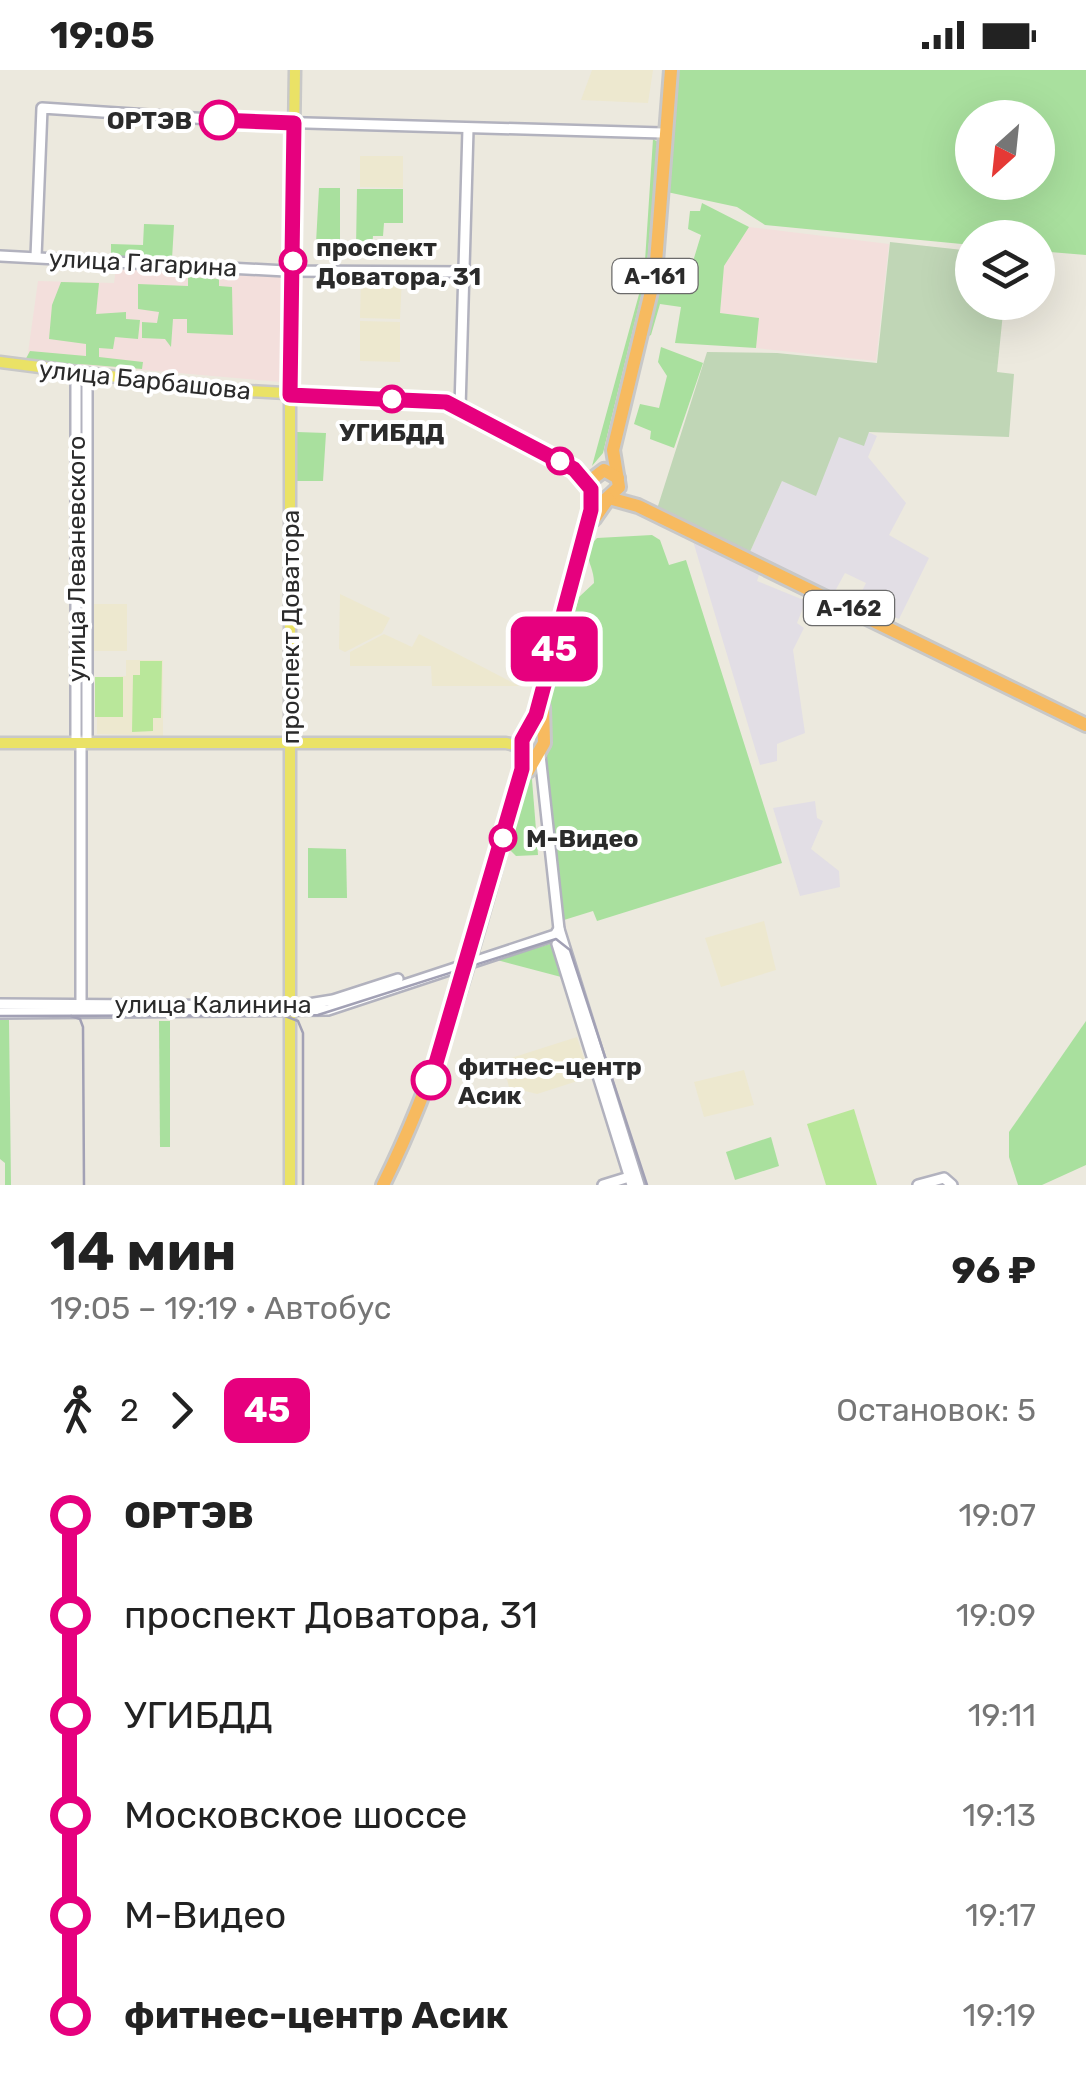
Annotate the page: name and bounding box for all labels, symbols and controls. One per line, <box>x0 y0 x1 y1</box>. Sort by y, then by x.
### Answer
text: 19:05 <box>50 12 155 58</box>
north arrow <box>955 100 1055 200</box>
map controls <box>955 100 1055 320</box>
marker: ОРТЭВ <box>200 101 238 139</box>
place label: ОРТЭВ <box>107 106 192 135</box>
button: layers <box>955 220 1055 320</box>
place label: проспект Доватора, 31 <box>316 233 481 291</box>
street label: улица Гагарина <box>48 244 238 282</box>
marker: проспект Доватора, 31 <box>280 248 306 274</box>
road number: А-161 <box>612 259 698 293</box>
street label: улица Барбашова <box>38 354 252 406</box>
marker: УГИБДД <box>379 386 405 412</box>
place label: УГИБДД <box>339 418 445 447</box>
street label: улица Леваневского <box>62 436 91 682</box>
unlabelled marker <box>547 448 573 474</box>
street label: проспект Доватора <box>276 510 305 744</box>
road number: А-162 <box>804 591 894 625</box>
line badge: 45 <box>509 616 599 682</box>
text: 45 <box>531 628 577 670</box>
place label: М-Видео <box>526 824 639 853</box>
marker: М-Видео <box>490 825 516 851</box>
street label: улица Калинина <box>114 990 312 1019</box>
place label: фитнес-центр Асик <box>458 1052 642 1110</box>
marker: фитнес-центр Асик <box>412 1061 450 1099</box>
text: 14 мин <box>50 1219 237 1284</box>
text: 96 ₽ <box>952 1247 1036 1293</box>
text: 19:05 – 19:19 · Автобус <box>50 1289 391 1327</box>
icon: walk <box>50 1383 105 1438</box>
icon: forward <box>154 1383 209 1438</box>
text: 45 <box>244 1389 290 1431</box>
text: 2 <box>120 1391 139 1429</box>
text: Остановок: 5 <box>836 1391 1036 1429</box>
text: ОРТЭВ <box>124 1492 254 1538</box>
text: 19:07 <box>958 1496 1036 1534</box>
text: проспект Доватора, 31 <box>124 1592 538 1638</box>
text: 19:09 <box>956 1596 1036 1634</box>
text: УГИБДД <box>124 1692 273 1738</box>
text: 19:11 <box>968 1696 1036 1734</box>
text: Московское шоссе <box>124 1792 467 1838</box>
text: 19:13 <box>962 1796 1036 1834</box>
text: М-Видео <box>124 1892 286 1938</box>
text: 19:17 <box>965 1896 1036 1934</box>
text: фитнес-центр Асик <box>124 1992 509 2038</box>
text: 19:19 <box>962 1996 1036 2034</box>

